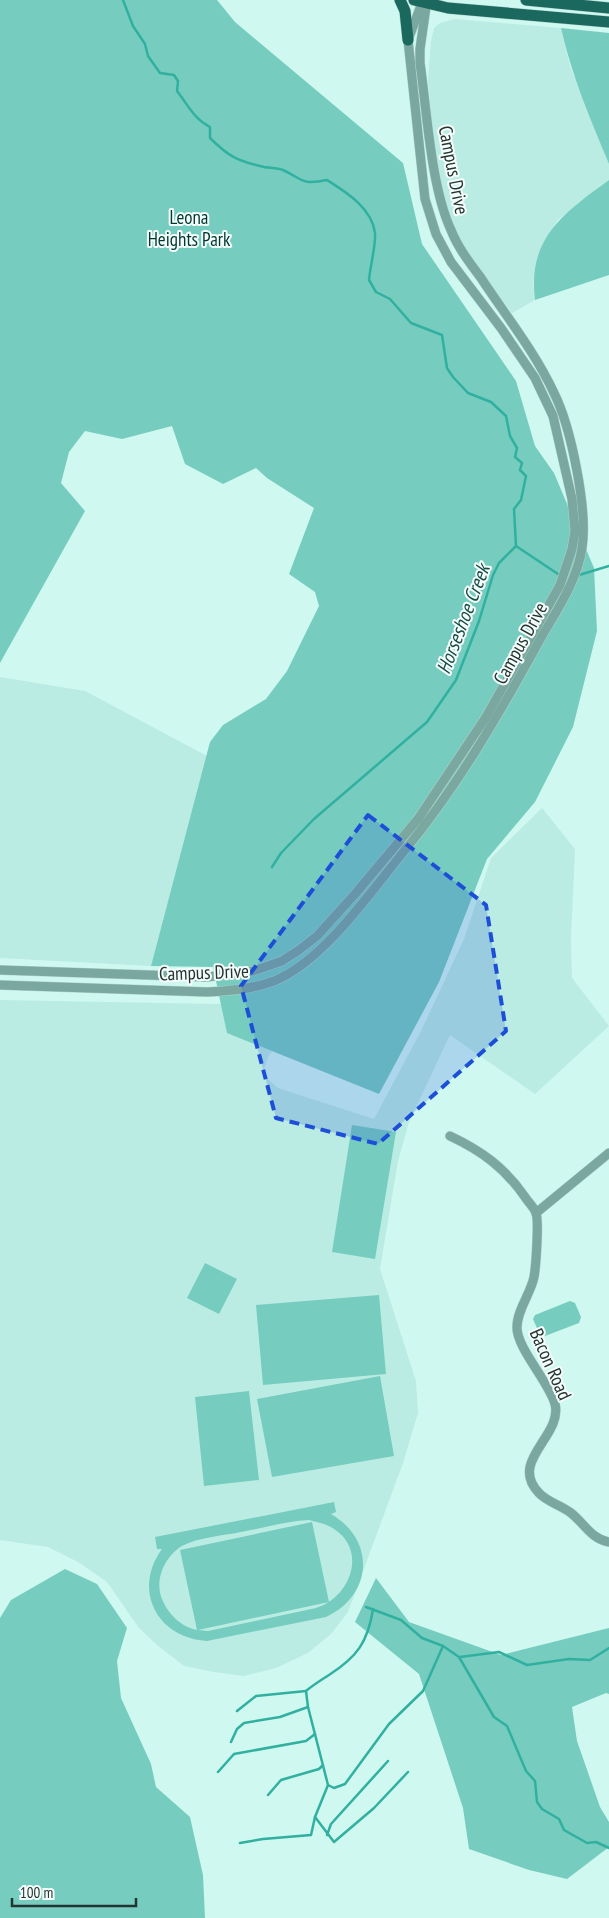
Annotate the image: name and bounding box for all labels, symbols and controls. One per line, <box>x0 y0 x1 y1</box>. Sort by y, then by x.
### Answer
street label: Campus Drive <box>434 124 474 217</box>
park label: Leona Heights Park <box>148 205 231 251</box>
water label: Horseshoe Creek <box>430 559 497 677</box>
street label: Campus Drive <box>488 598 552 688</box>
street label: Campus Drive <box>159 958 249 986</box>
street label: Bacon Road <box>525 1324 577 1404</box>
scale bar <box>12 1876 136 1908</box>
text: 100 m <box>20 1883 53 1902</box>

